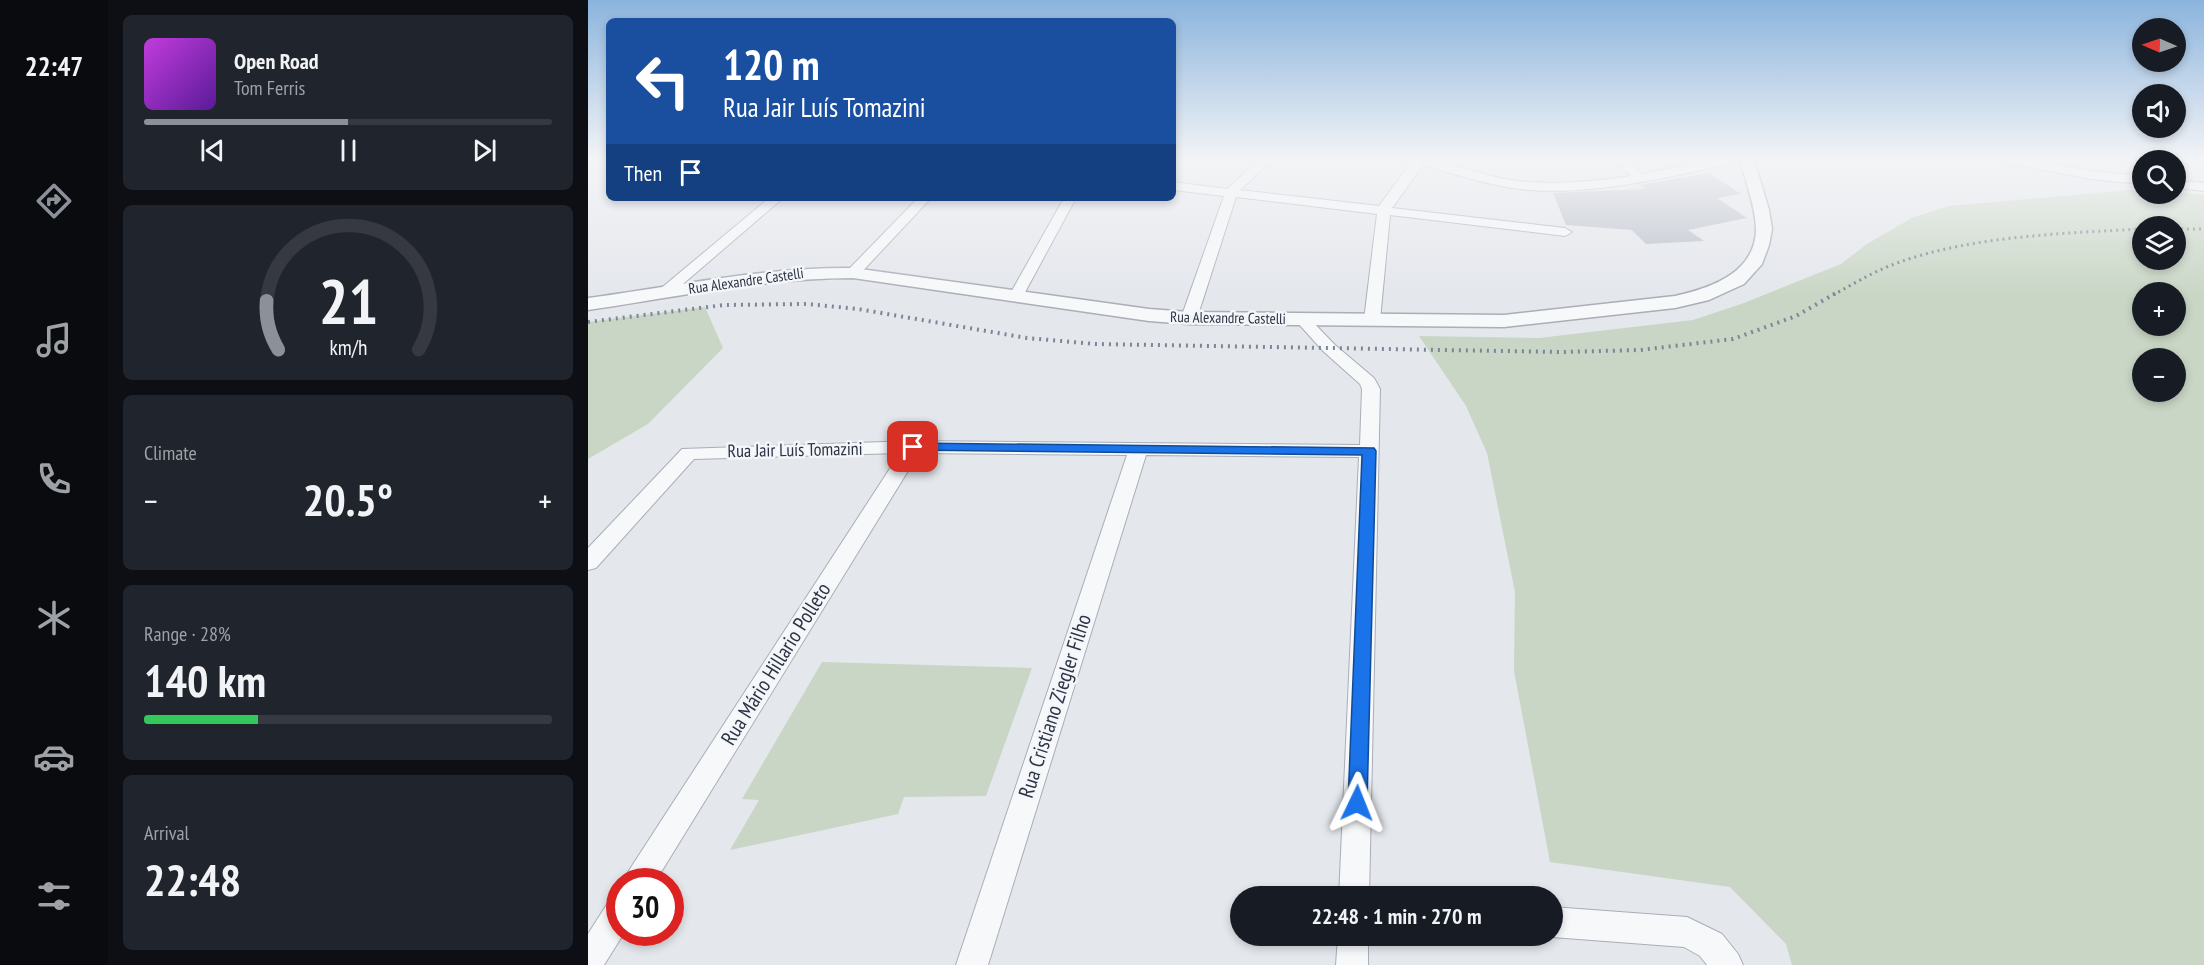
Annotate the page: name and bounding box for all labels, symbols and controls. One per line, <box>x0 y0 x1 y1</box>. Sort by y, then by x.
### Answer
north arrow <box>2132 18 2186 72</box>
map controls <box>2132 18 2186 402</box>
text: 120 m <box>723 37 820 92</box>
icon: left <box>624 42 702 120</box>
text: Open Road <box>234 47 319 75</box>
text: 22:47 <box>25 49 83 83</box>
text: Tom Ferris <box>234 75 305 101</box>
button: sound <box>2132 84 2186 138</box>
text: Rua Jair Luís Tomazini <box>723 90 926 124</box>
icon: previous <box>196 134 229 167</box>
icon: pause <box>332 134 365 167</box>
icon: next <box>468 134 501 167</box>
button: search <box>2132 150 2186 204</box>
icon: arrive <box>674 156 707 189</box>
text: Then <box>624 159 662 187</box>
icon: directions <box>33 180 75 222</box>
button: layers <box>2132 216 2186 270</box>
text: 21 <box>318 260 378 341</box>
street label: Rua Alexandre Castelli <box>687 263 805 298</box>
button: + <box>2132 282 2186 336</box>
street label: Rua Alexandre Castelli <box>1170 307 1286 328</box>
icon: music <box>33 319 75 361</box>
text: km/h <box>329 333 367 361</box>
button: − <box>2132 348 2186 402</box>
pin <box>887 421 938 472</box>
icon: arrive <box>896 430 929 463</box>
street label: Rua Jair Luís Tomazini <box>727 437 863 462</box>
text: Climate <box>144 440 197 466</box>
icon: phone <box>33 458 75 500</box>
text: 20.5° <box>303 470 393 528</box>
text: − <box>144 479 158 522</box>
text: + <box>538 479 552 522</box>
street label: Rua Mário Hillario Polleto <box>715 577 836 750</box>
icon: climate <box>33 597 75 639</box>
street label: Rua Cristiano Ziegler Filho <box>1012 611 1097 801</box>
text: Range · 28% <box>144 621 231 647</box>
text: 140 km <box>144 651 266 709</box>
icon: car <box>33 736 75 778</box>
position arrow <box>1325 771 1389 835</box>
text: Arrival <box>144 820 189 846</box>
text: 22:48 <box>144 850 241 908</box>
speed limit sign: 30 <box>606 868 684 946</box>
icon: filters <box>33 875 75 917</box>
text: 22:48 · 1 min · 270 m <box>1311 902 1482 930</box>

